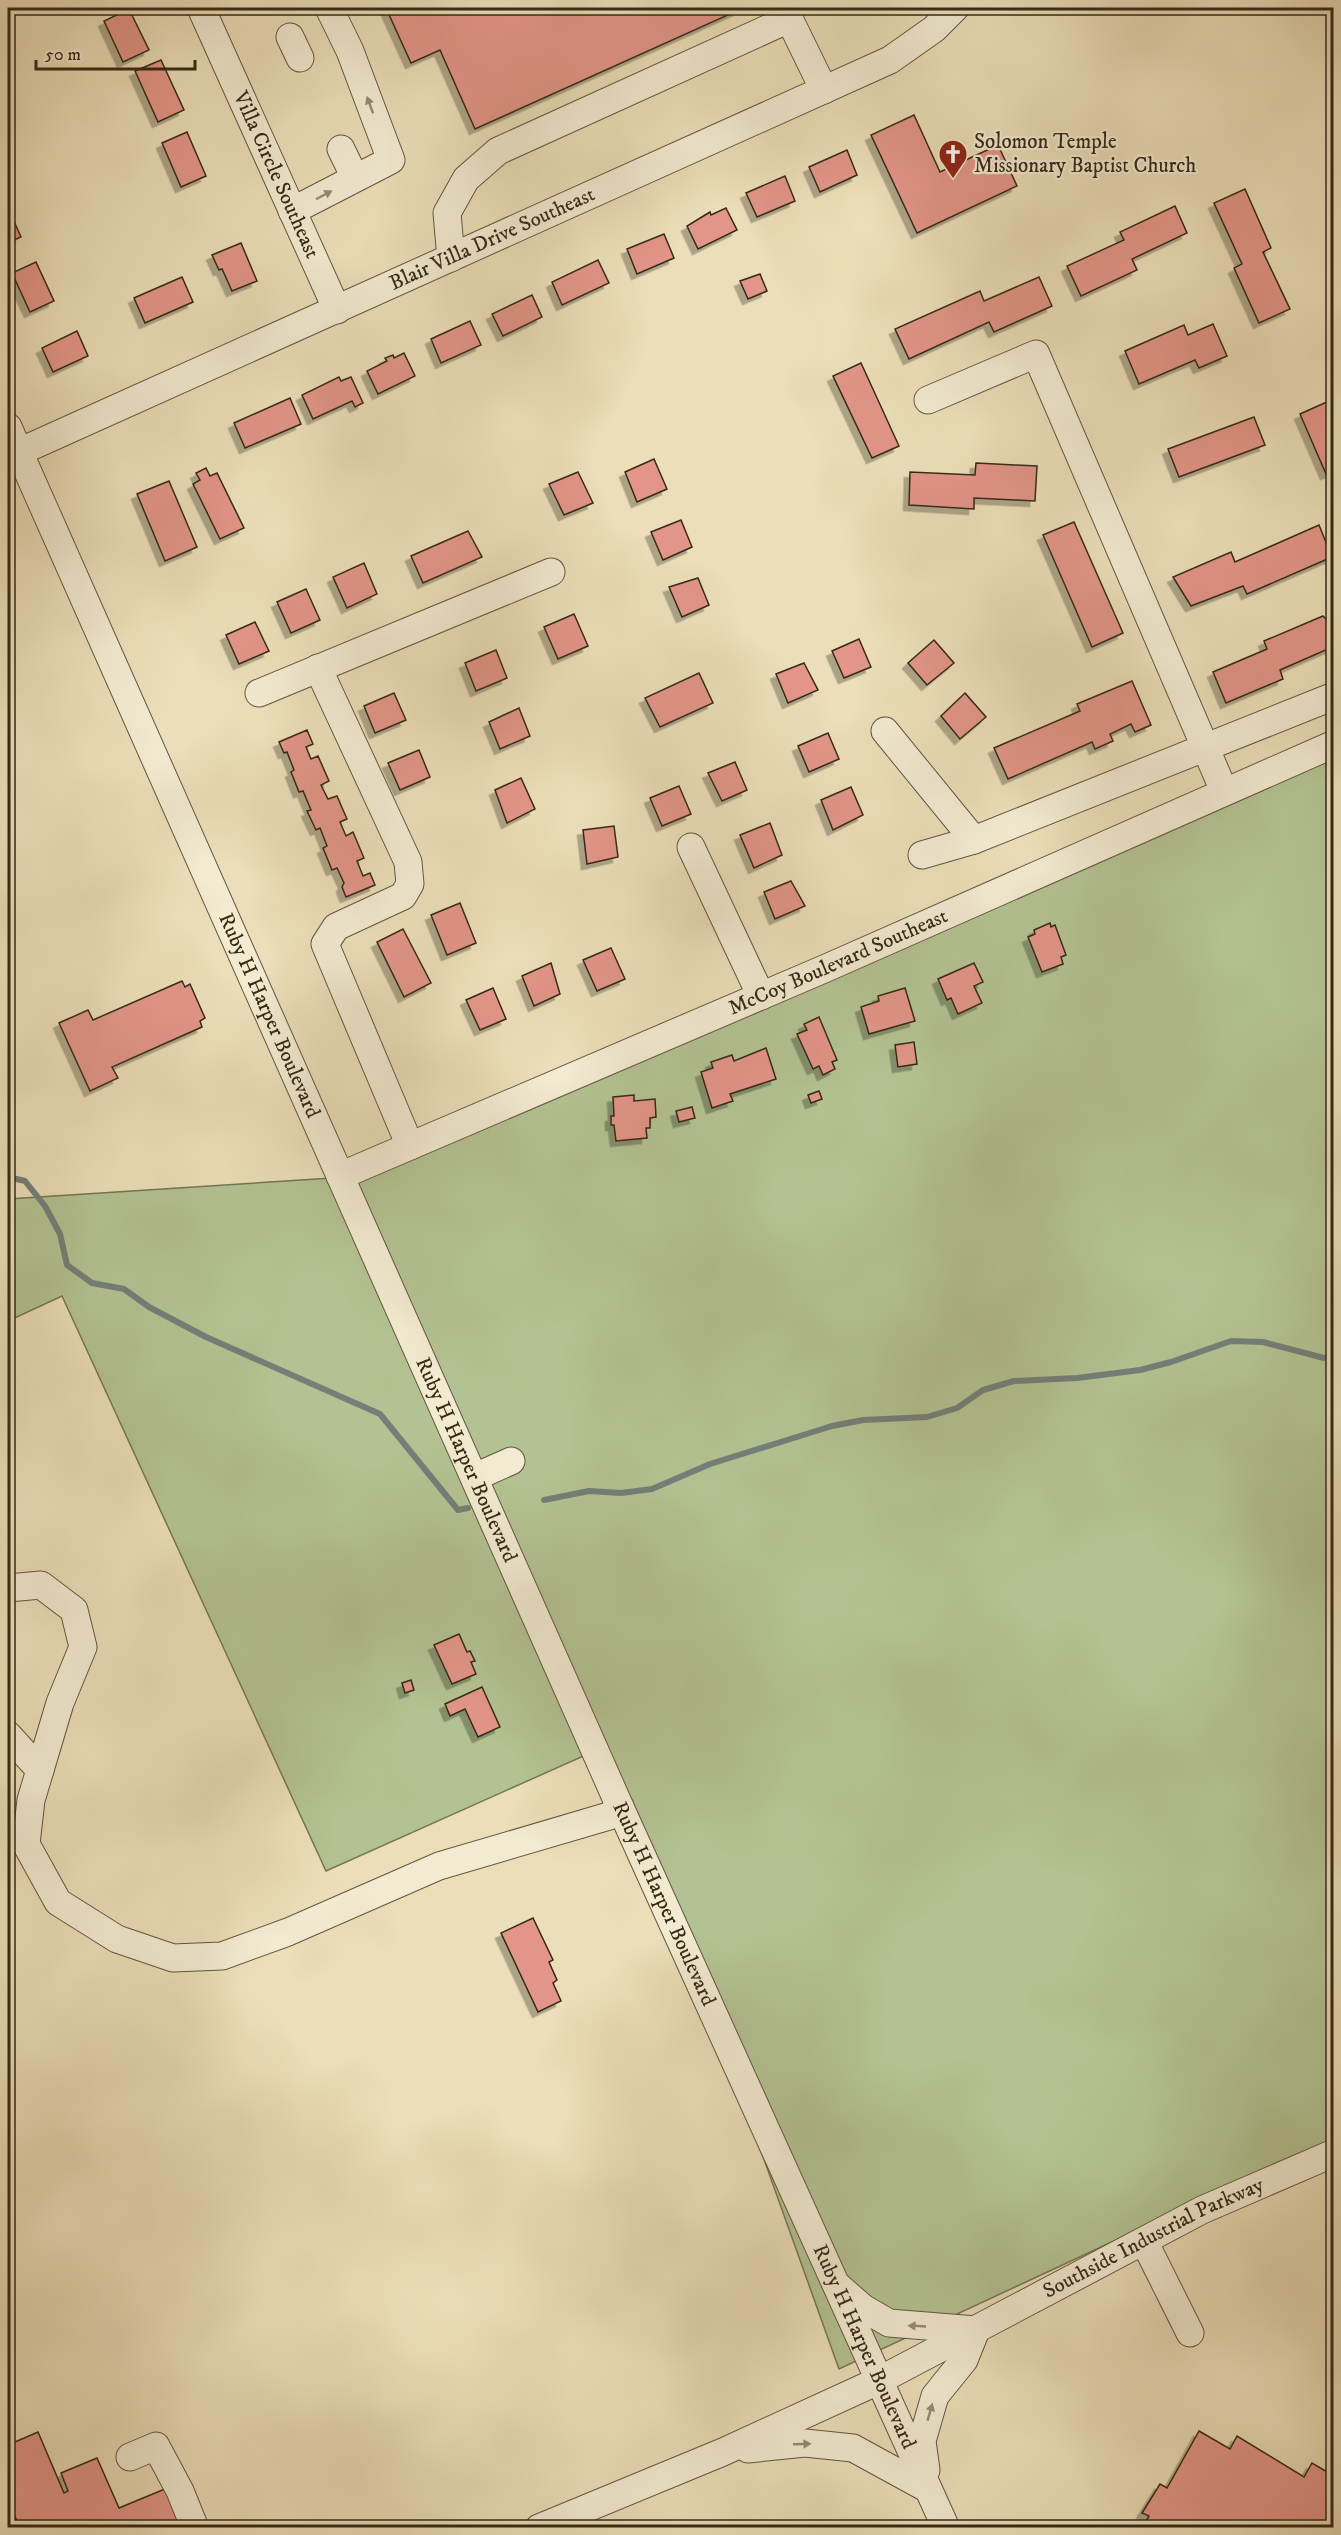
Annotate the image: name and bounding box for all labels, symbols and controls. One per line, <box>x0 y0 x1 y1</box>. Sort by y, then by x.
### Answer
scale bar <box>36 33 195 71</box>
text: 50 m <box>45 44 81 66</box>
street label: Villa Circle Southeast <box>227 86 325 263</box>
one-way arrow <box>365 96 374 114</box>
place label: Solomon Temple Missionary Baptist Church <box>974 129 1196 179</box>
church icon: Solomon Temple Missionary Baptist Church <box>937 138 969 180</box>
street label: Blair Villa Drive Southeast <box>385 181 599 297</box>
one-way arrow <box>315 190 332 200</box>
street label: McCoy Boulevard Southeast <box>724 903 952 1021</box>
street label: Ruby H Harper Boulevard <box>212 909 326 1123</box>
street label: Ruby H Harper Boulevard <box>409 1353 523 1567</box>
street label: Ruby H Harper Boulevard <box>606 1798 722 2011</box>
street label: Southside Industrial Parkway <box>1039 2172 1269 2304</box>
street label: Ruby H Harper Boulevard <box>807 2240 922 2454</box>
one-way arrow <box>908 2321 927 2330</box>
one-way arrow <box>926 2402 935 2420</box>
one-way arrow <box>793 2439 812 2448</box>

